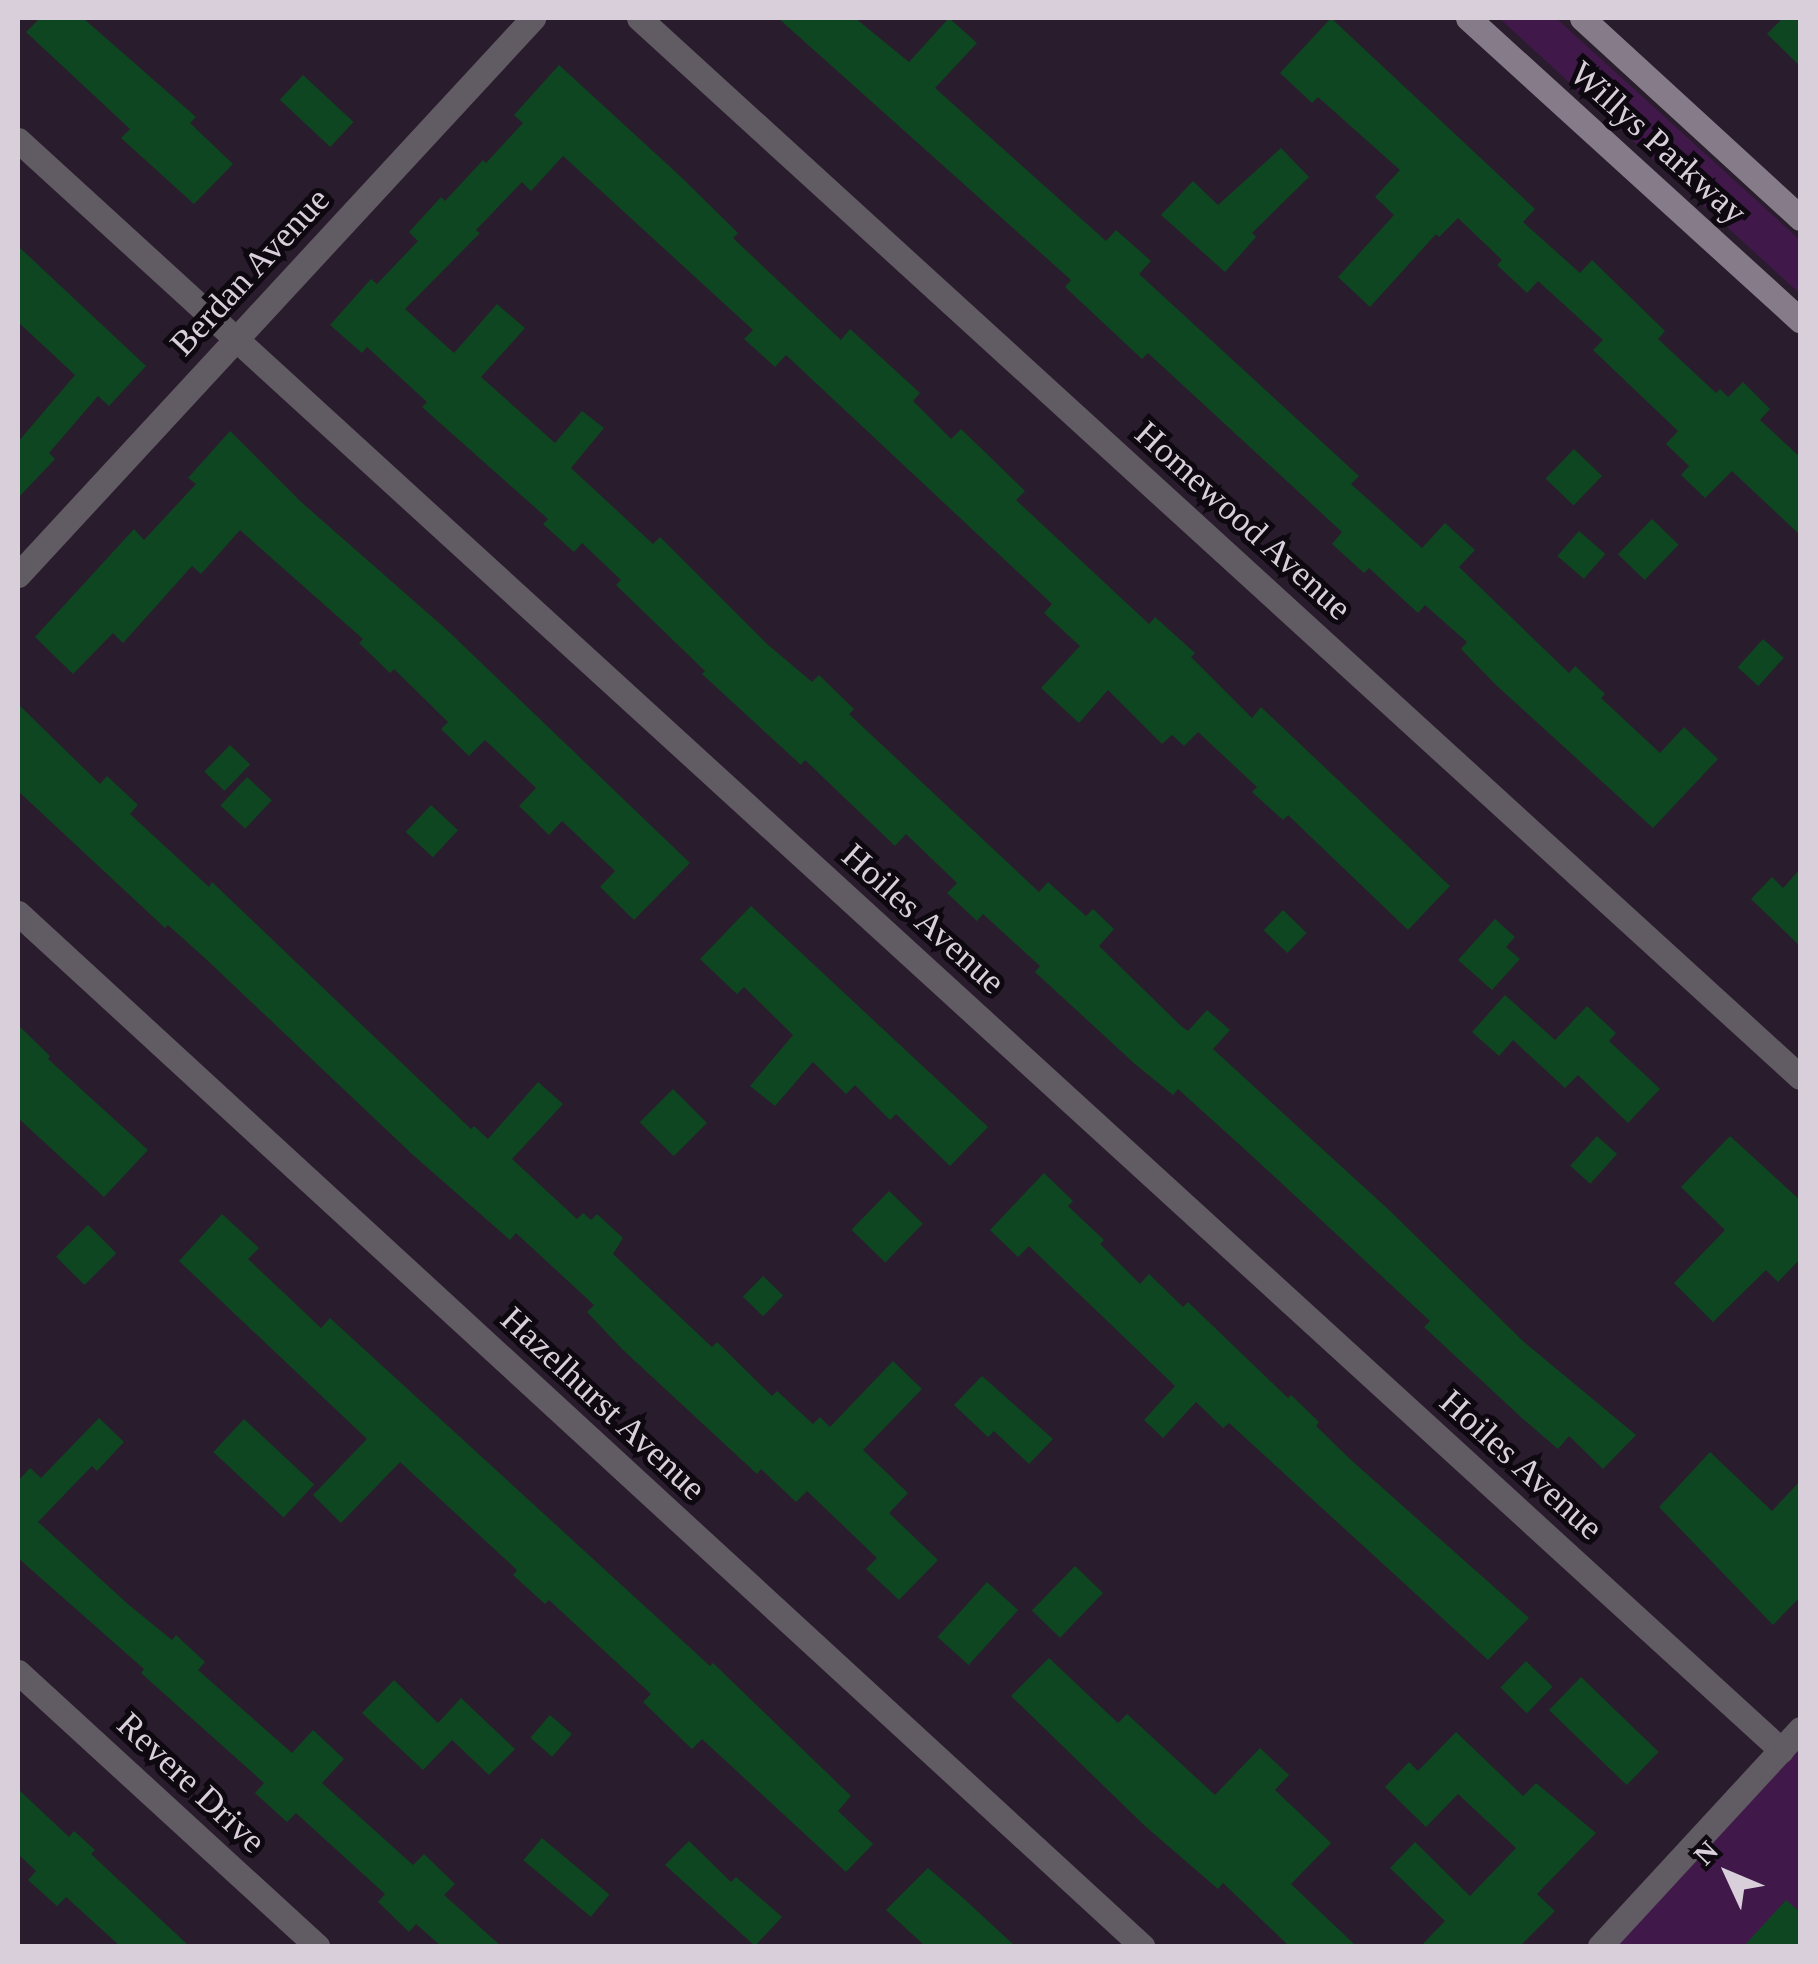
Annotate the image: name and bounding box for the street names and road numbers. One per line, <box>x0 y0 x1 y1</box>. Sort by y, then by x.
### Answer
street label: Willys Parkway <box>1561 53 1755 233</box>
street label: Berdan Avenue <box>161 179 339 365</box>
street label: Homewood Avenue <box>1126 412 1360 630</box>
street label: Hoiles Avenue <box>832 834 1014 1004</box>
street label: Hazelhurst Avenue <box>491 1298 715 1510</box>
street label: Hoiles Avenue <box>1430 1380 1612 1550</box>
street label: Revere Drive <box>108 1704 274 1862</box>

